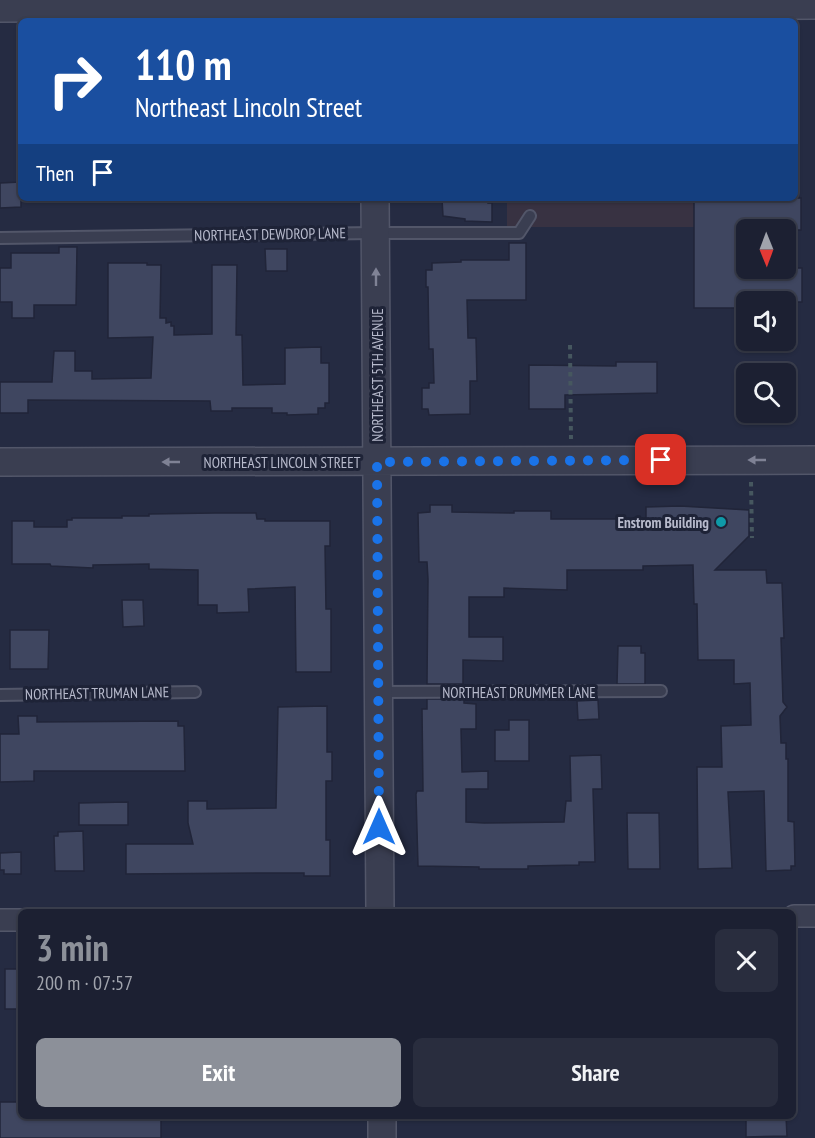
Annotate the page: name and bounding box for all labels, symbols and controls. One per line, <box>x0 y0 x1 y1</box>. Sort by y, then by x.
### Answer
text: 110 m <box>135 37 232 92</box>
icon: right <box>36 42 114 120</box>
text: Northeast Lincoln Street <box>135 90 362 124</box>
icon: arrive <box>86 156 119 189</box>
text: Then <box>36 159 74 187</box>
north arrow <box>736 219 796 279</box>
map controls <box>736 219 796 423</box>
street label: NORTHEAST DEWDROP LANE <box>194 223 346 245</box>
one-way arrow <box>371 268 381 287</box>
button: sound <box>736 291 796 351</box>
street label: NORTHEAST 5TH AVENUE <box>368 308 387 442</box>
button: search <box>736 363 796 423</box>
pin <box>635 434 686 485</box>
icon: arrive <box>644 443 677 476</box>
street label: NORTHEAST LINCOLN STREET <box>204 453 361 472</box>
one-way arrow <box>747 455 766 465</box>
one-way arrow <box>162 457 181 467</box>
place label: Enstrom Building <box>618 513 709 532</box>
marker: Enstrom Building <box>714 515 728 529</box>
street label: NORTHEAST TRUMAN LANE <box>25 682 169 704</box>
street label: NORTHEAST DRUMMER LANE <box>442 683 596 702</box>
position arrow <box>347 795 411 859</box>
text: 3 min <box>36 924 109 971</box>
button: close <box>715 929 778 992</box>
text: 200 m · 07:57 <box>36 970 133 996</box>
button: Exit <box>36 1038 401 1107</box>
button: Share <box>413 1038 778 1107</box>

